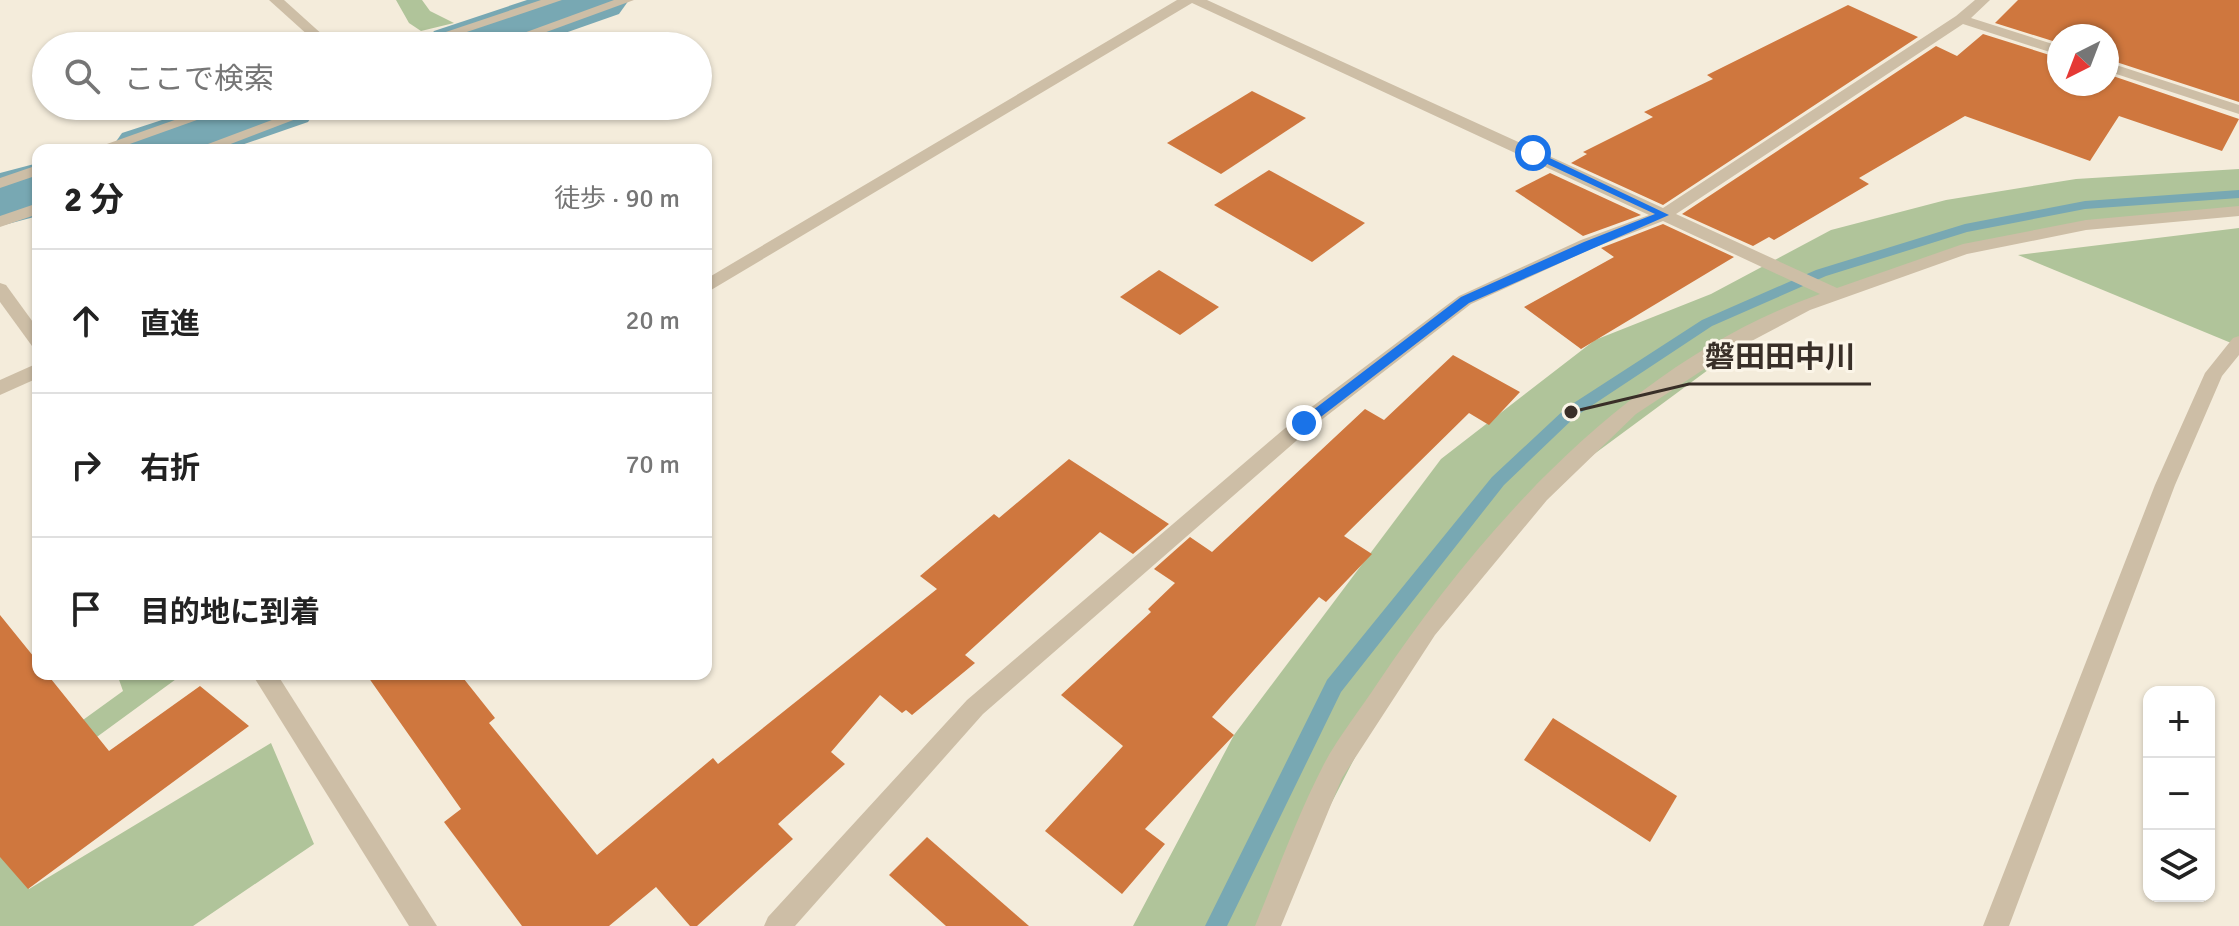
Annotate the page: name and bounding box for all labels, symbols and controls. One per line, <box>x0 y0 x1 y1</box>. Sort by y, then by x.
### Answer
north arrow <box>2047 24 2119 96</box>
search box <box>32 32 712 120</box>
icon: search <box>60 54 104 98</box>
text: ここで検索 <box>124 61 274 98</box>
route start <box>1515 135 1551 171</box>
text: 2 分 <box>64 179 124 221</box>
text: 徒歩 · 90 m <box>554 183 680 215</box>
icon: ahead <box>64 299 108 343</box>
text: 20 m <box>625 305 680 337</box>
text: 直進 <box>140 306 200 343</box>
callout: 磐田田中川 <box>1689 330 1871 384</box>
text: 磐田田中川 <box>1705 339 1855 376</box>
route end <box>1286 405 1322 441</box>
icon: right <box>64 443 108 487</box>
text: 70 m <box>625 449 680 481</box>
text: 右折 <box>140 450 200 487</box>
icon: arrive <box>64 587 108 631</box>
text: 目的地に到着 <box>140 594 320 631</box>
map controls <box>2143 686 2215 902</box>
button: + <box>2143 686 2215 758</box>
button: − <box>2143 758 2215 830</box>
button: layers <box>2143 830 2215 902</box>

